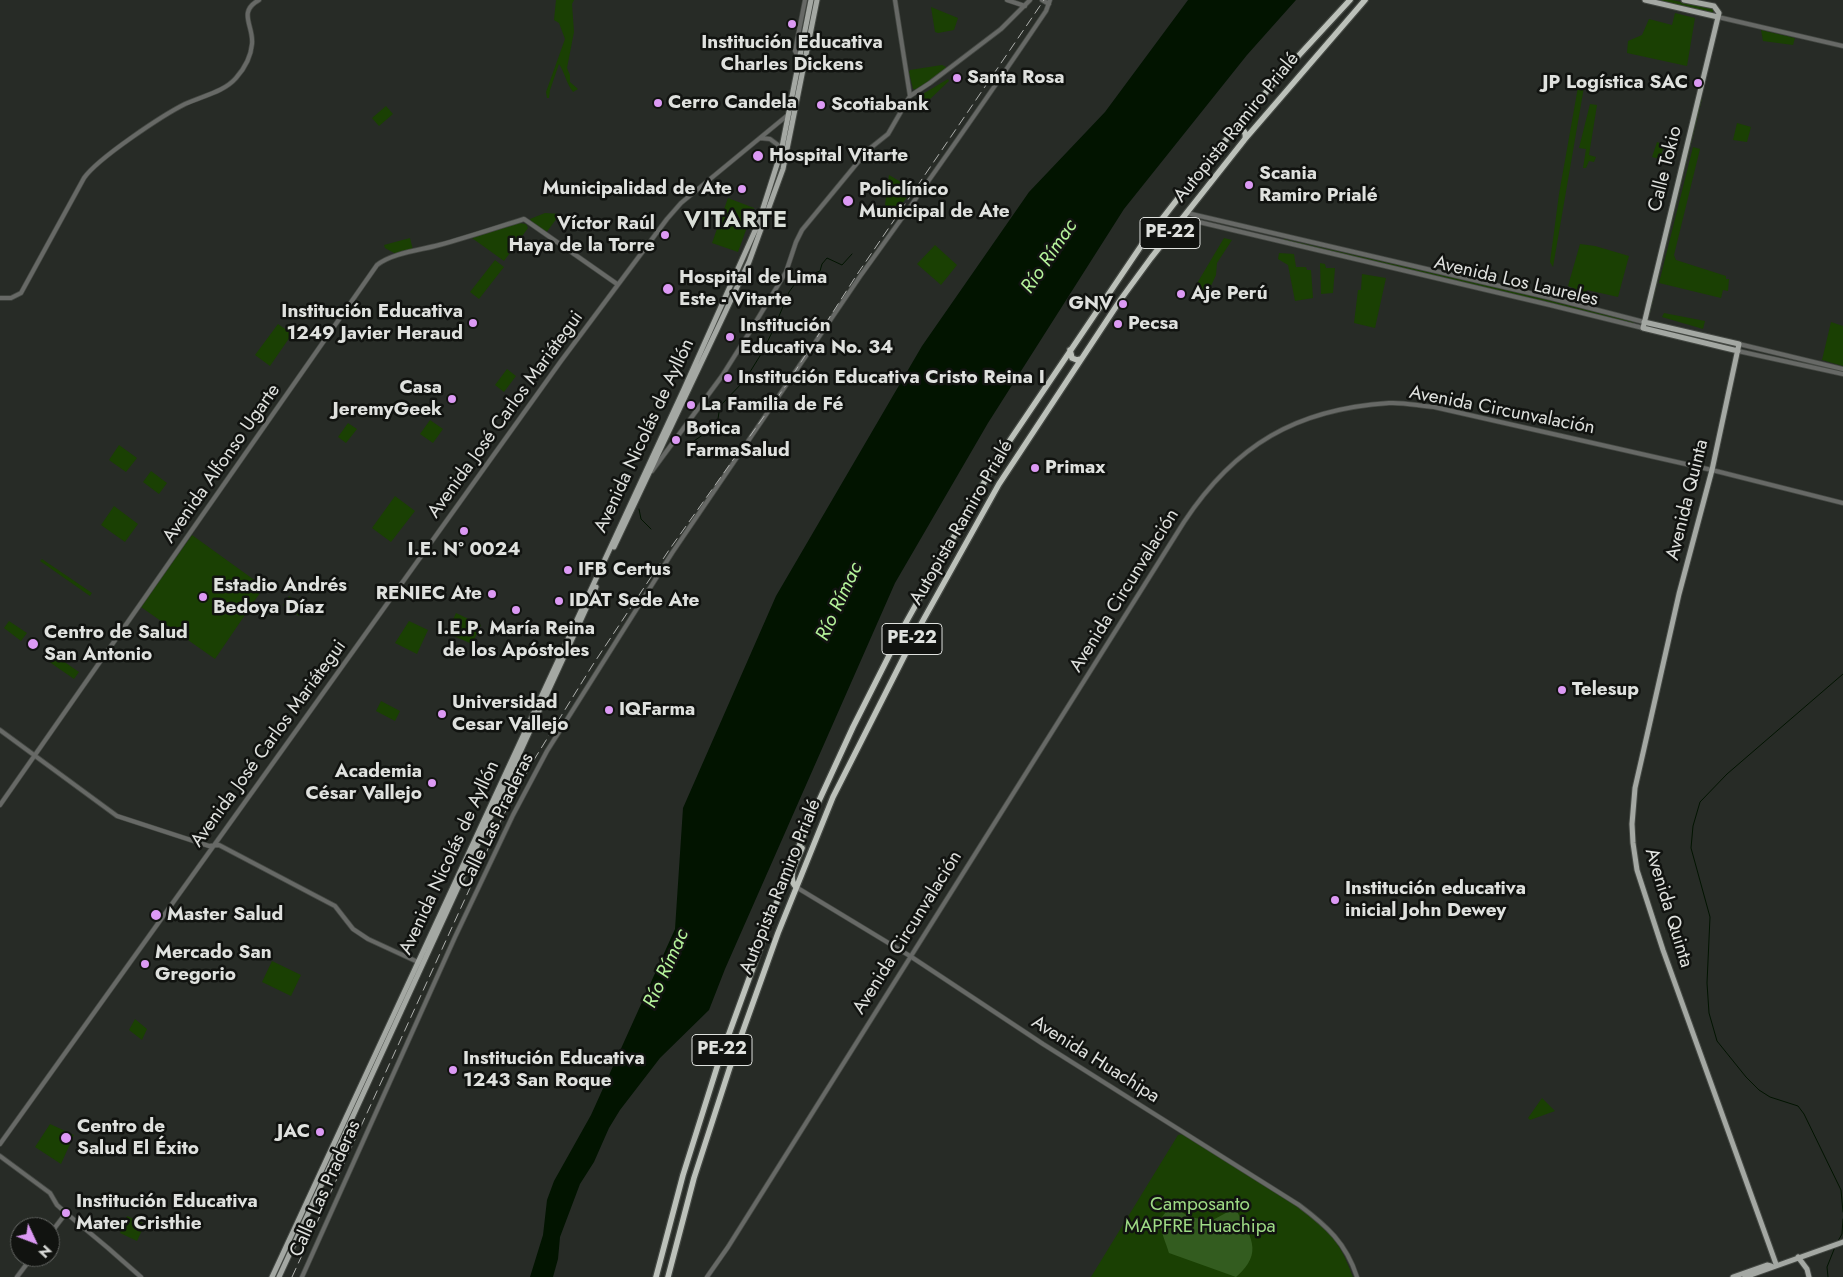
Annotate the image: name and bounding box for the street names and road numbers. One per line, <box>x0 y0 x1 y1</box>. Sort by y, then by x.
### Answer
street label: Autopista Ramiro Prialé <box>1169 48 1305 208</box>
street label: Calle Tokio <box>1644 124 1688 214</box>
road number: PE-22 <box>1140 218 1200 248</box>
street label: Avenida Los Laureles <box>1432 252 1600 312</box>
street label: Avenida José Carlos Mariátegui <box>423 307 589 523</box>
street label: Avenida Nicolás de Ayllón <box>590 335 700 537</box>
street label: Avenida Alfonso Ugarte <box>158 380 286 548</box>
street label: Avenida Circunvalación <box>1407 382 1597 440</box>
street label: Autopista Ramiro Prialé <box>905 437 1019 609</box>
street label: Avenida Quinta <box>1662 437 1714 563</box>
street label: Avenida Circunvalación <box>1065 505 1185 677</box>
road number: PE-22 <box>882 624 942 654</box>
street label: Avenida José Carlos Mariátegui <box>186 636 352 852</box>
street label: Calle Las Praderas <box>455 750 539 892</box>
street label: Avenida Nicolás de Ayllón <box>395 757 505 959</box>
street label: Autopista Ramiro Prialé <box>735 796 827 978</box>
street label: Avenida Quinta <box>1639 846 1697 970</box>
street label: Avenida Circunvalación <box>848 847 968 1019</box>
street label: Avenida Huachipa <box>1027 1011 1163 1109</box>
road number: PE-22 <box>692 1034 752 1066</box>
street label: Calle Las Praderas <box>286 1117 366 1261</box>

